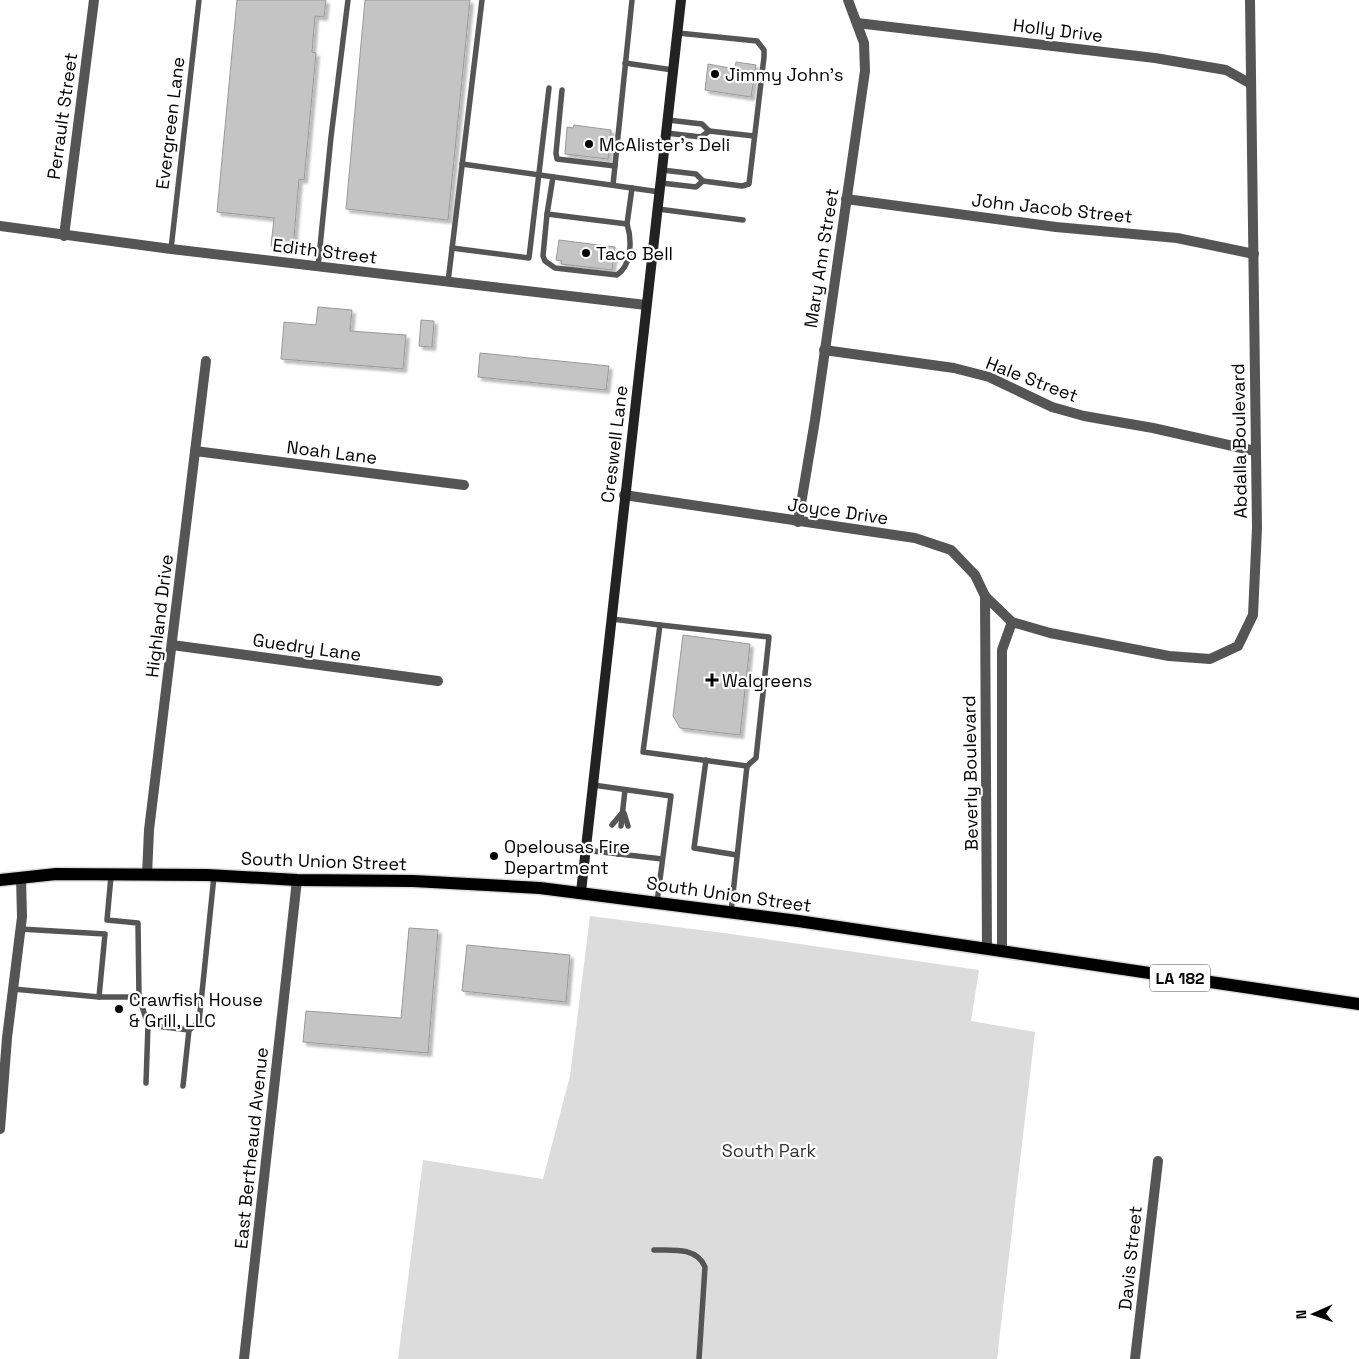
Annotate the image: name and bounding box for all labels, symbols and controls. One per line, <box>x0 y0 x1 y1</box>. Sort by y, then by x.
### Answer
street label: Holly Drive <box>1012 13 1104 47</box>
street label: Perrault Street <box>42 51 82 181</box>
street label: Evergreen Lane <box>150 55 190 191</box>
place label: Jimmy John's <box>725 63 843 86</box>
marker: Jimmy John's <box>709 68 721 80</box>
place label: McAlister's Deli <box>599 133 730 156</box>
marker: McAlister's Deli <box>583 138 595 150</box>
street label: Mary Ann Street <box>799 186 843 330</box>
street label: John Jacob Street <box>970 188 1134 228</box>
street label: Edith Street <box>271 233 379 269</box>
place label: Taco Bell <box>596 242 673 265</box>
marker: Taco Bell <box>580 247 592 259</box>
street label: Hale Street <box>983 351 1081 407</box>
street label: Abdalla Boulevard <box>1226 363 1252 519</box>
street label: Creswell Lane <box>595 384 633 504</box>
street label: Noah Lane <box>285 435 379 469</box>
street label: Joyce Drive <box>786 493 890 529</box>
street label: Highland Drive <box>140 553 178 679</box>
street label: Guedry Lane <box>251 628 363 666</box>
place label: Walgreens <box>722 669 812 692</box>
marker: Walgreens <box>706 674 718 686</box>
street label: Beverly Boulevard <box>957 695 983 851</box>
place label: Opelousas Fire Department <box>504 835 630 879</box>
street label: South Union Street <box>240 847 408 875</box>
marker: Opelousas Fire Department <box>488 850 500 862</box>
street label: South Union Street <box>645 871 813 917</box>
road number: LA 182 <box>1150 964 1210 991</box>
place label: Crawfish House & Grill, LLC <box>129 988 263 1032</box>
marker: Crawfish House & Grill, LLC <box>113 1003 125 1015</box>
street label: East Bertheaud Avenue <box>229 1046 273 1250</box>
park label: South Park <box>722 1139 817 1162</box>
street label: Davis Street <box>1113 1205 1147 1311</box>
north arrow <box>1289 1289 1339 1339</box>
text: N <box>1292 1309 1310 1319</box>

